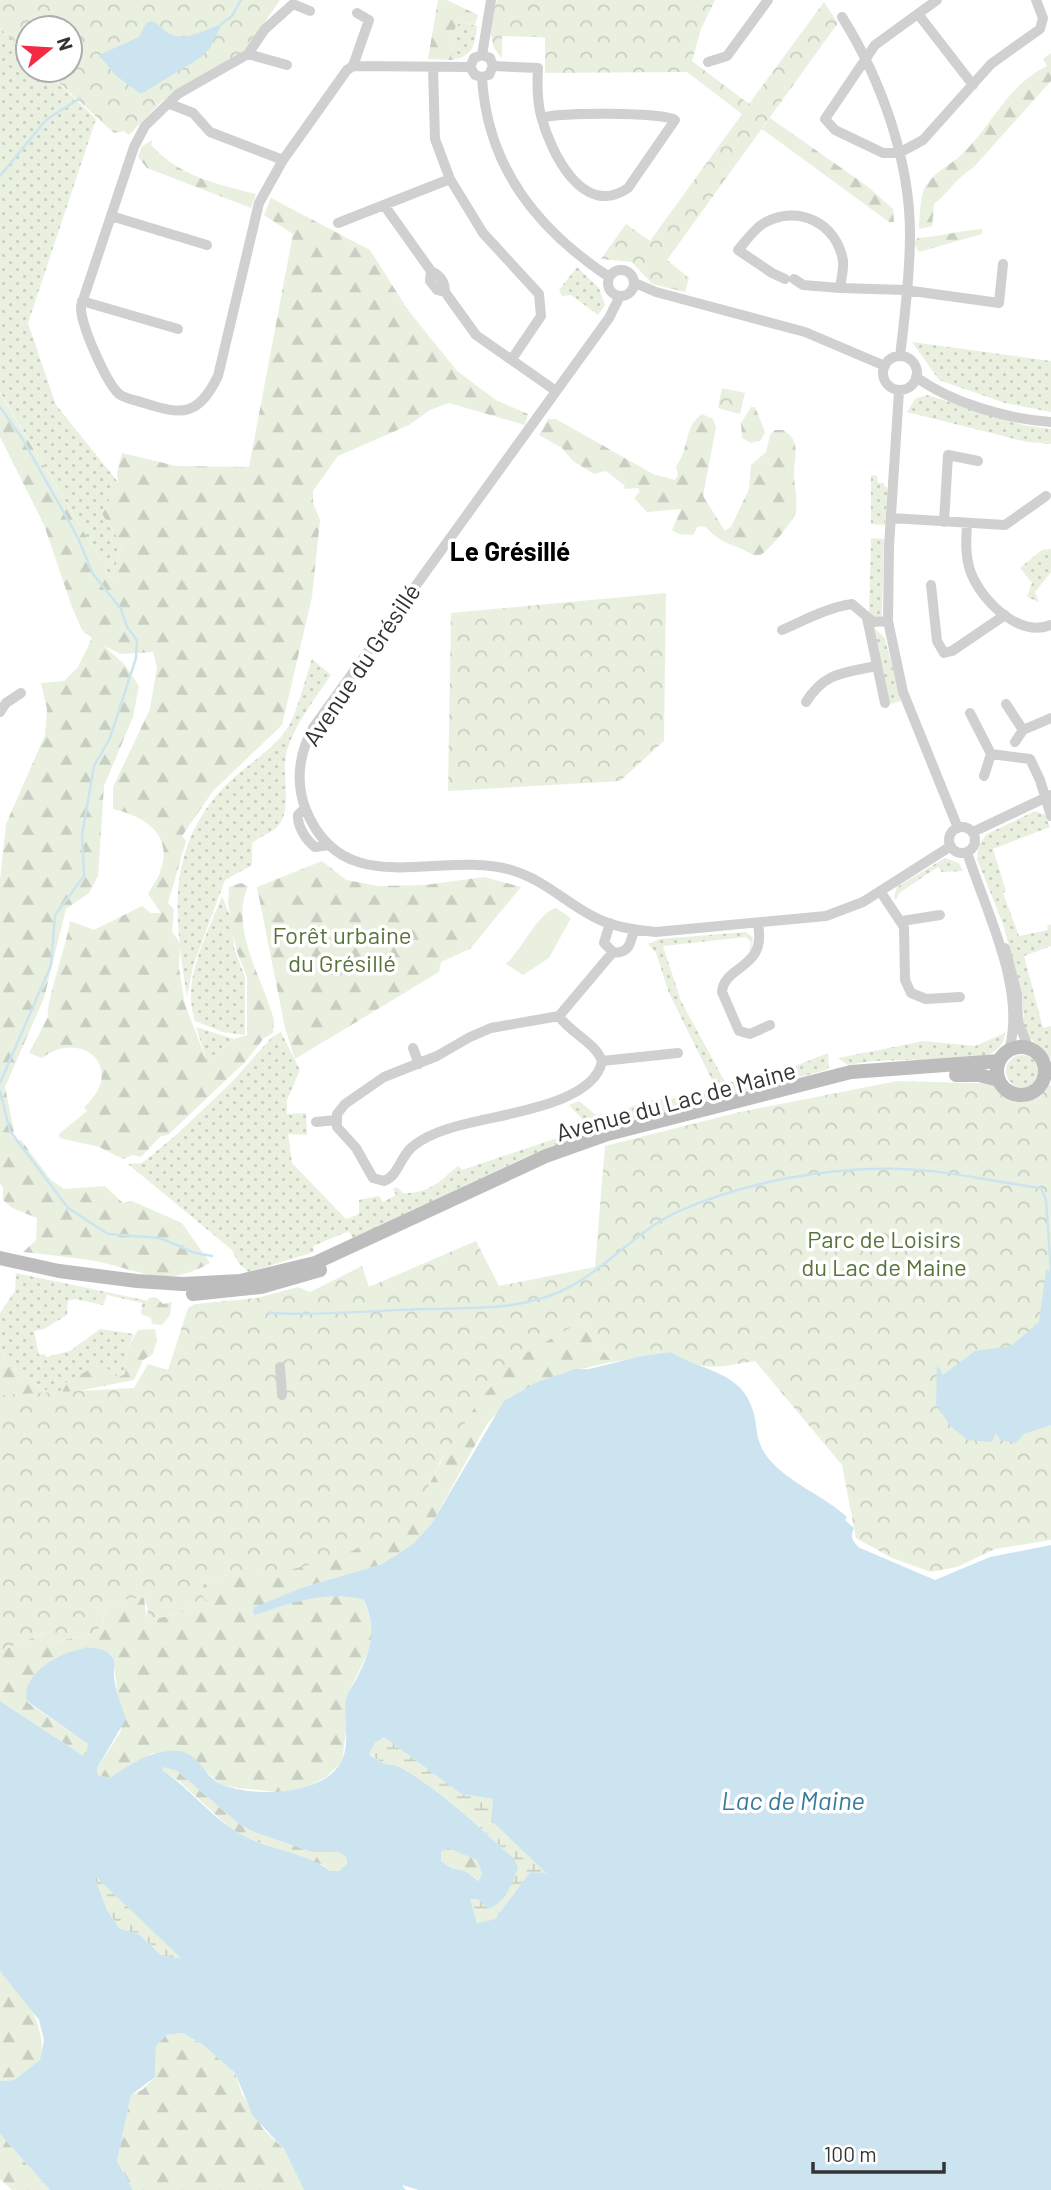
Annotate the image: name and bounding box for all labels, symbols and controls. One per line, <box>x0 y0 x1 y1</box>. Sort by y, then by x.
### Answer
north arrow <box>14 14 84 84</box>
text: N <box>53 34 79 53</box>
district label: Le Grésillé <box>450 535 570 566</box>
street label: Avenue du Grésillé <box>296 578 426 751</box>
park label: Forêt urbaine du Grésillé <box>272 920 412 977</box>
street label: Avenue du Lac de Maine <box>553 1055 799 1146</box>
park label: Parc de Loisirs du Lac de Maine <box>801 1224 967 1281</box>
water label: Lac de Maine <box>721 1784 865 1815</box>
scale bar <box>813 2130 944 2174</box>
text: 100 m <box>824 2141 877 2166</box>

